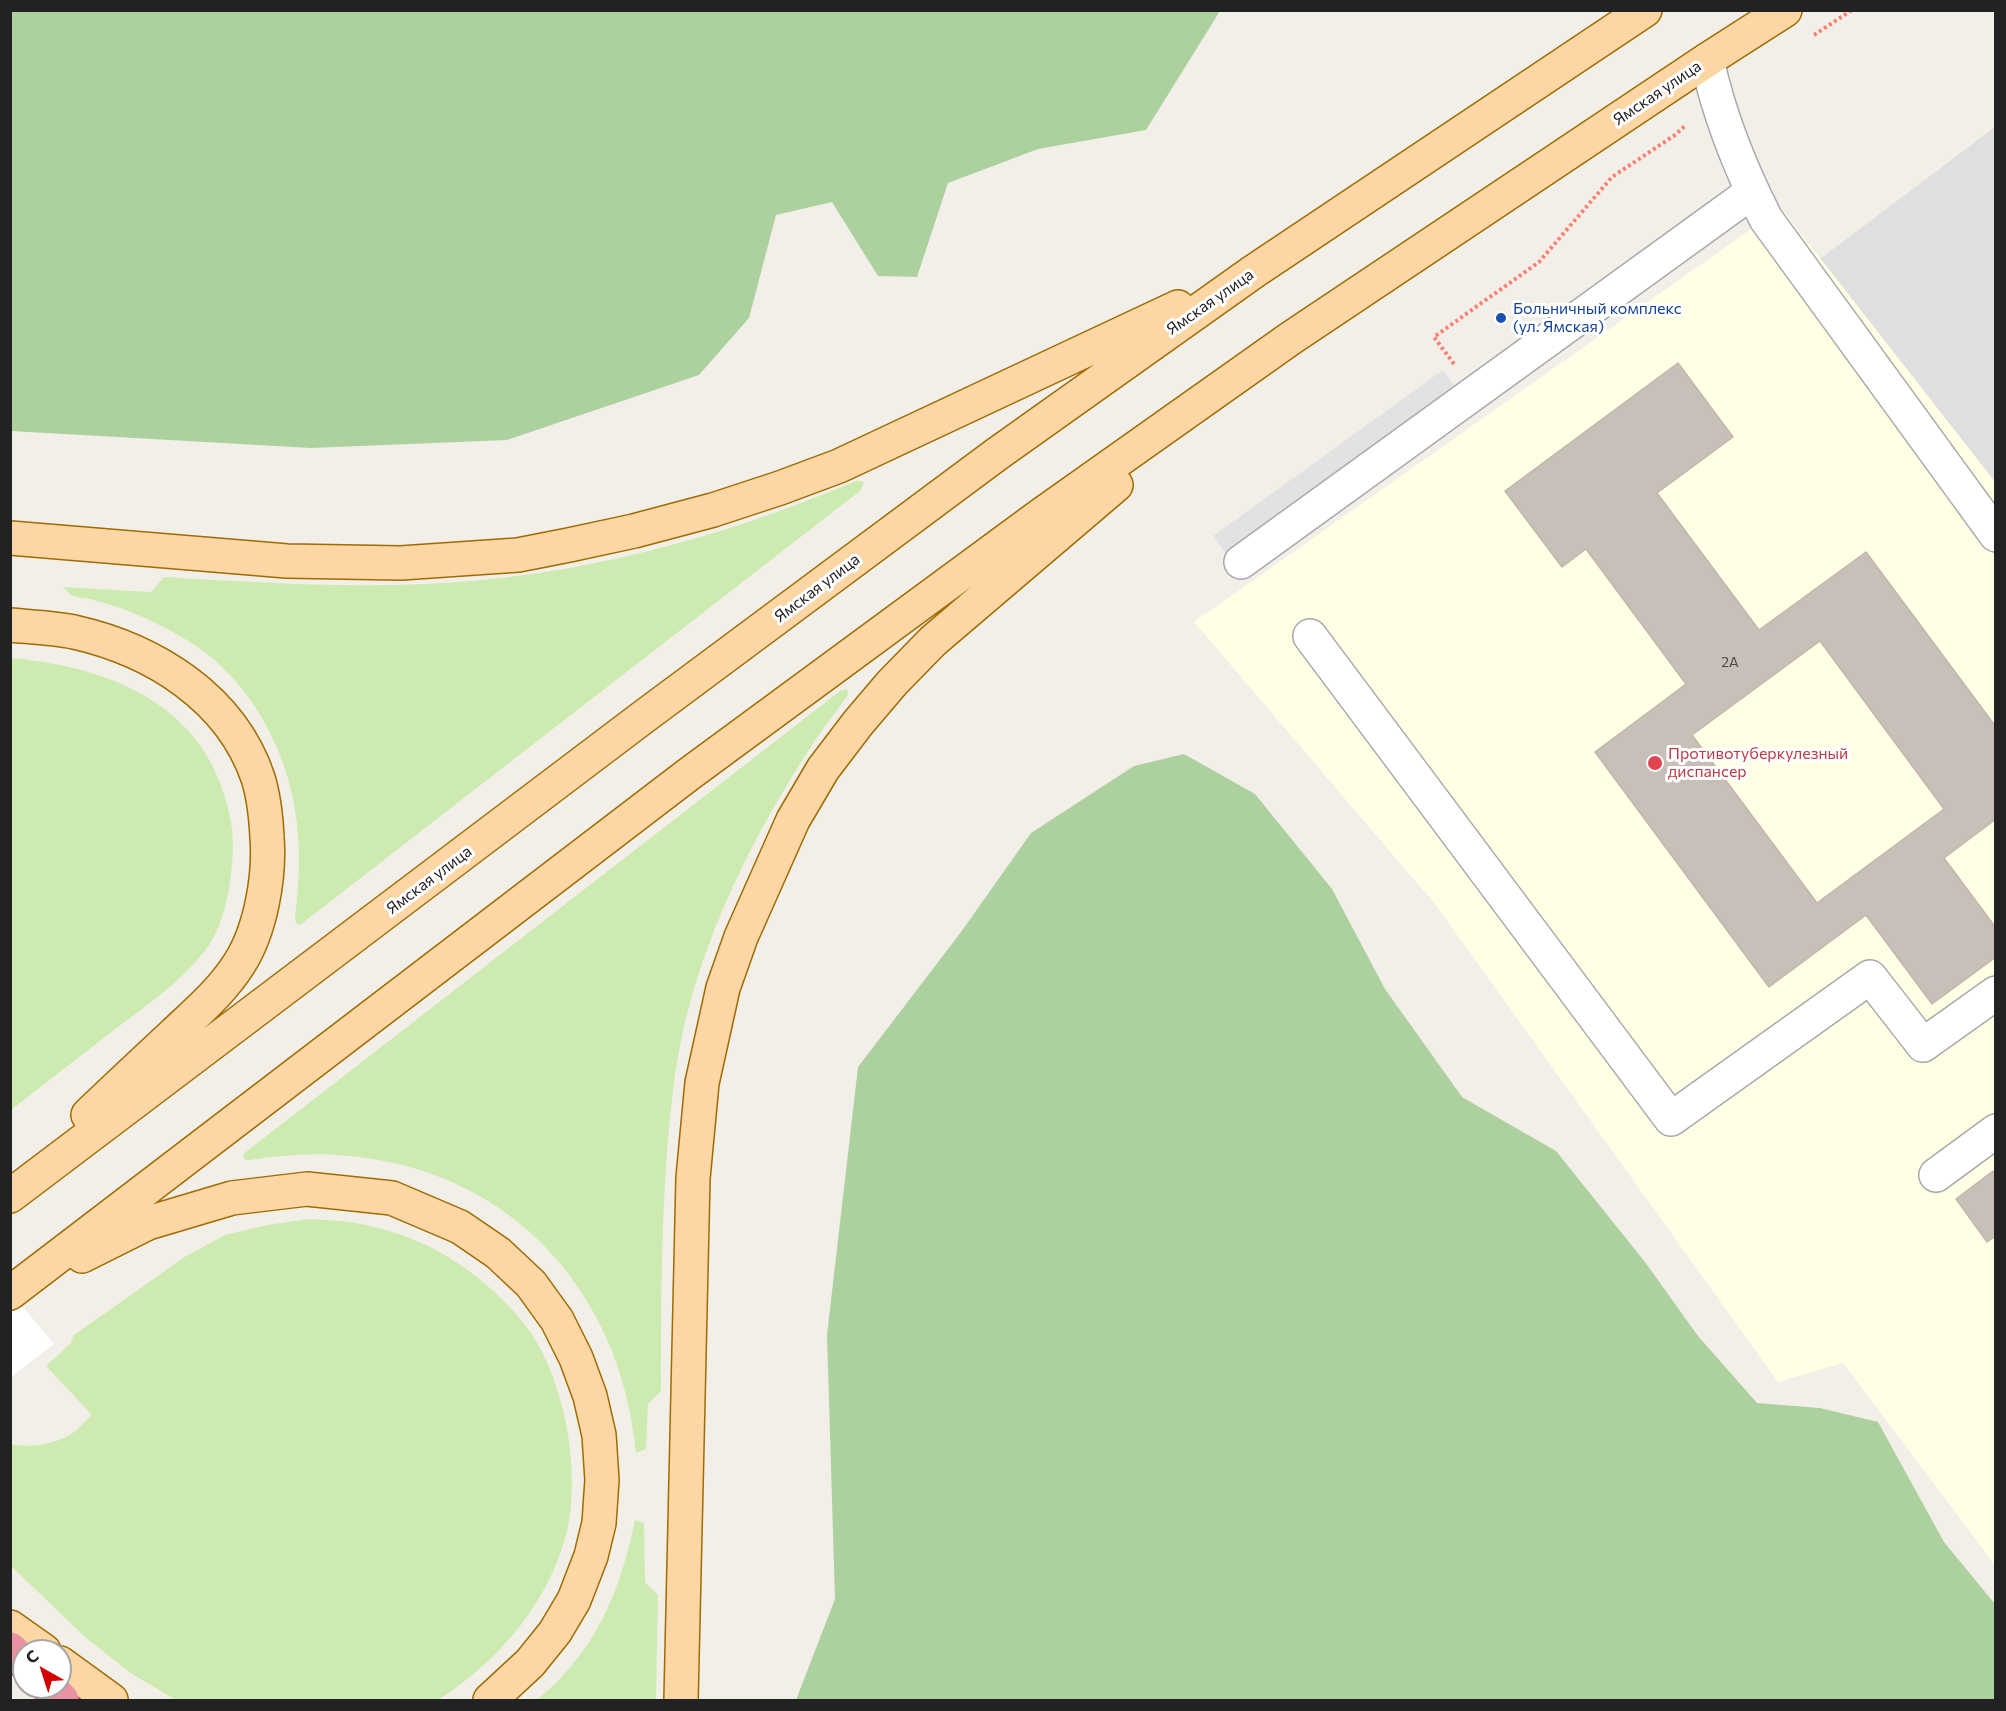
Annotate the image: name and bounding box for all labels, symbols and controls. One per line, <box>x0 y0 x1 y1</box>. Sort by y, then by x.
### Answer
street label: Ямская улица <box>1609 57 1705 129</box>
street label: Ямская улица <box>1163 265 1257 339</box>
place label: Больничный комплекс (ул. Ямская) <box>1513 299 1682 337</box>
marker: Больничный комплекс (ул. Ямская) <box>1494 311 1508 325</box>
street label: Ямская улица <box>770 550 864 626</box>
house number: 2А <box>1721 654 1739 670</box>
place label: Противотуберкулезный диспансер <box>1668 744 1848 782</box>
marker: Противотуберкулезный диспансер <box>1646 754 1664 772</box>
street label: Ямская улица <box>382 842 476 918</box>
north arrow <box>12 1639 72 1699</box>
text: С <box>21 1645 42 1667</box>

